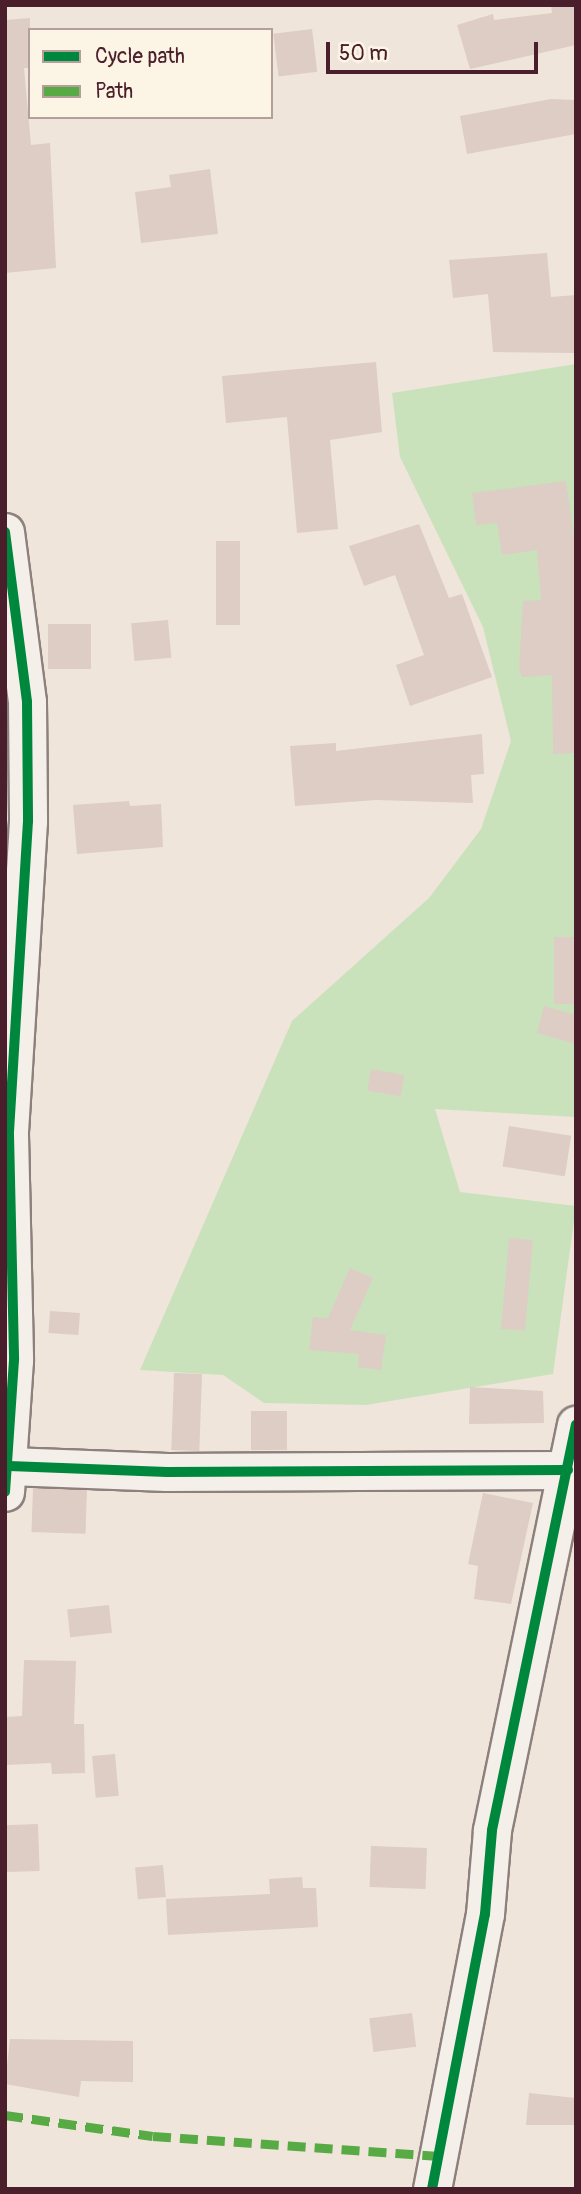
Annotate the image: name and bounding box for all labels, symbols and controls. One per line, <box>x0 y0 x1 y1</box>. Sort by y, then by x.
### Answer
legend <box>28 28 273 119</box>
scale bar <box>329 28 541 72</box>
text: 50 m <box>339 40 388 67</box>
text: Cycle path <box>95 43 185 70</box>
text: Path <box>95 78 133 105</box>

